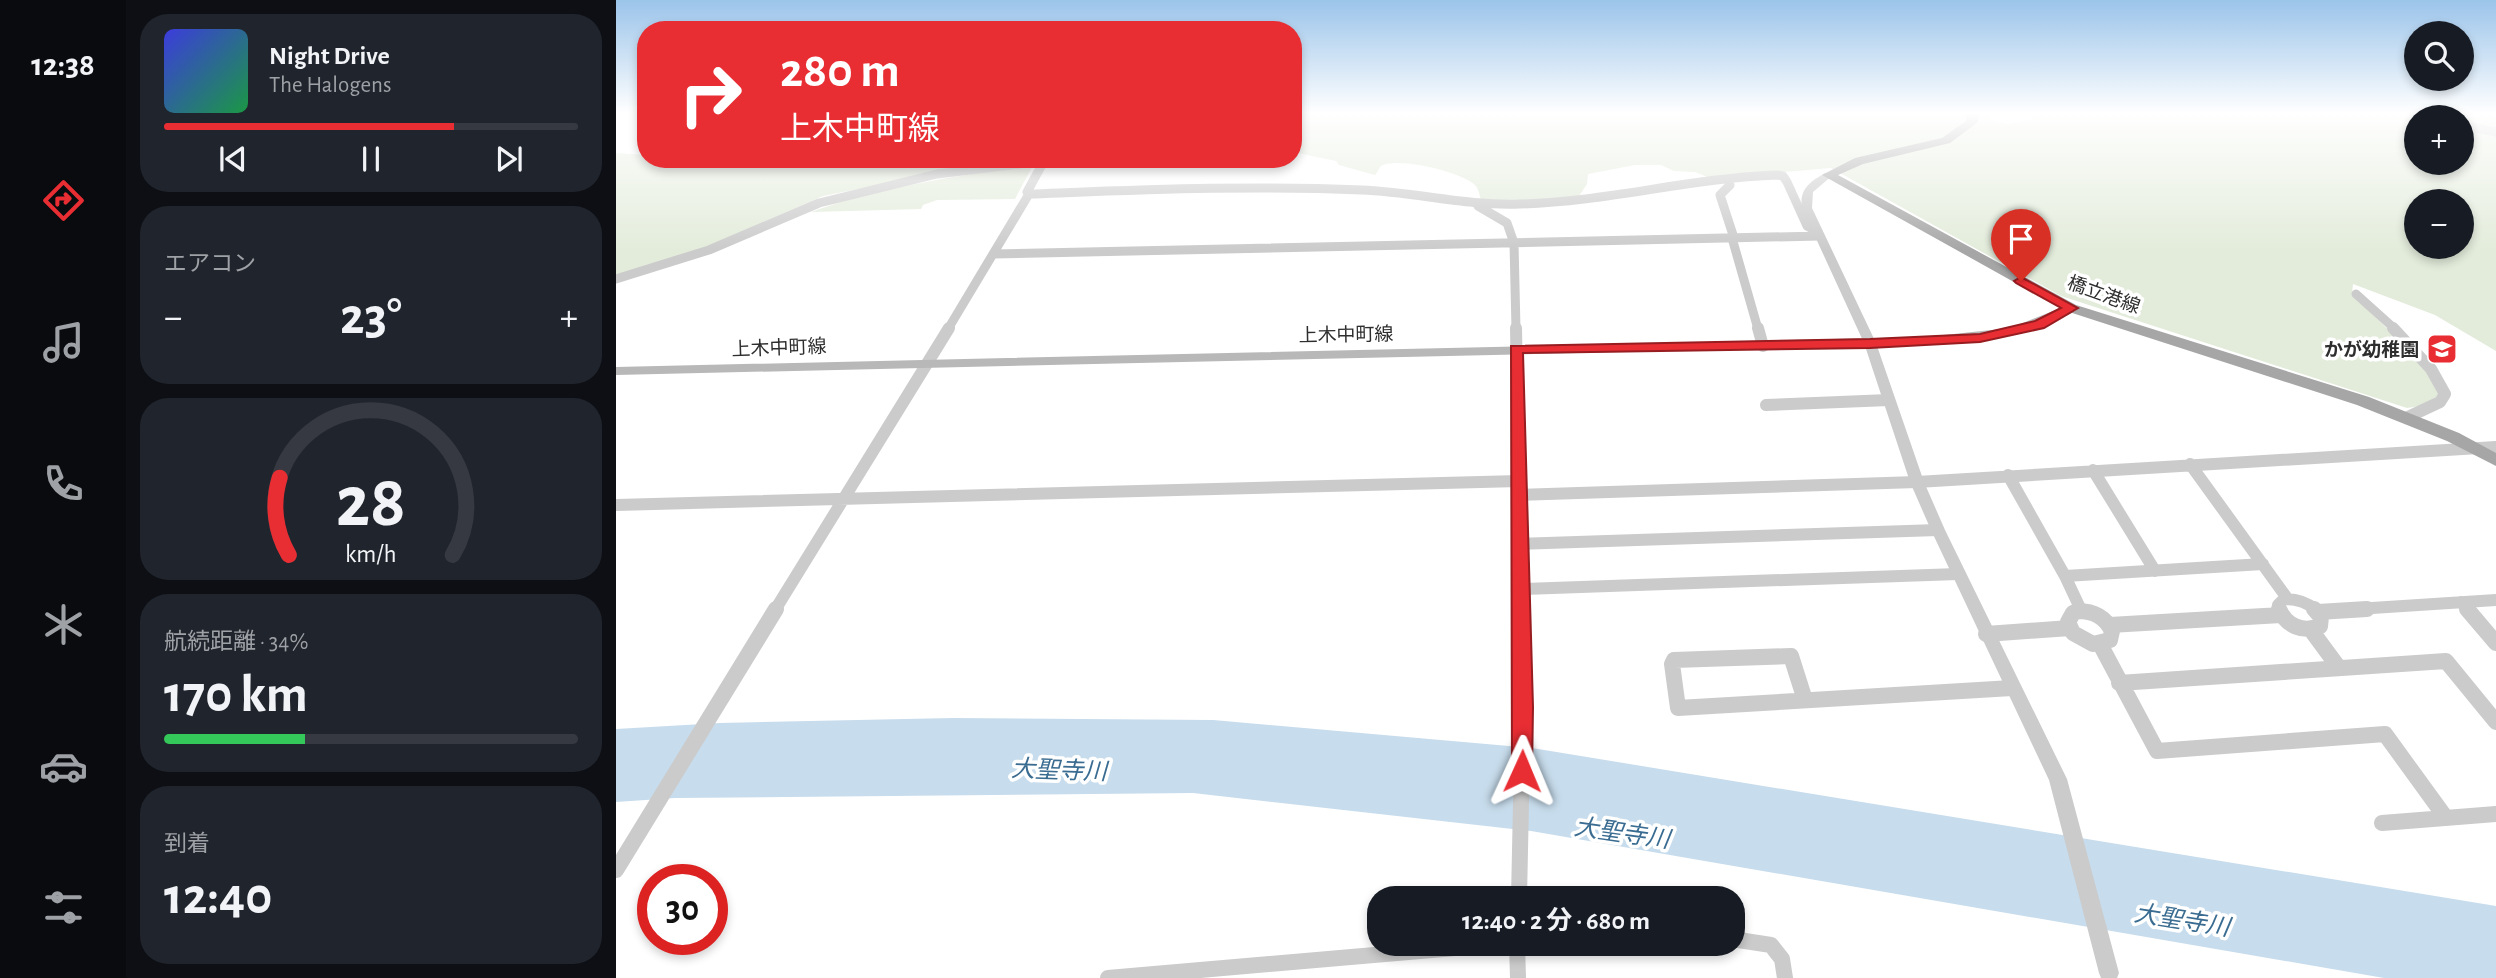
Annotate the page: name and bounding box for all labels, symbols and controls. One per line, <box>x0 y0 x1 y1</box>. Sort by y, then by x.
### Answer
map controls <box>2404 21 2474 259</box>
button: search <box>2404 21 2474 91</box>
text: Night Drive <box>269 43 390 69</box>
text: 280 m <box>780 47 900 96</box>
text: 12:38 <box>31 49 95 81</box>
icon: right <box>665 49 756 140</box>
text: The Halogens <box>269 74 391 97</box>
button: + <box>2404 105 2474 175</box>
text: 上木中町線 <box>780 113 940 145</box>
icon: previous <box>214 140 252 178</box>
icon: pause <box>352 140 390 178</box>
icon: next <box>490 140 528 178</box>
icon: directions <box>39 176 88 225</box>
button: − <box>2404 189 2474 259</box>
pin <box>1991 209 2051 281</box>
icon: arrive <box>2002 220 2040 258</box>
text: エアコン <box>164 253 256 276</box>
street label: 橋立港線 <box>2065 272 2143 317</box>
text: 23° <box>340 291 402 343</box>
text: − <box>164 299 182 337</box>
text: + <box>560 299 578 337</box>
icon: music <box>39 318 88 367</box>
street label: 上木中町線 <box>1298 324 1394 346</box>
school or university icon: かが幼稚園 <box>2425 332 2459 366</box>
street label: 上木中町線 <box>731 336 827 360</box>
place label: かが幼稚園 <box>2324 339 2419 360</box>
icon: phone <box>39 459 88 508</box>
text: 28 <box>336 467 406 540</box>
text: km/h <box>345 542 397 567</box>
icon: climate <box>39 600 88 649</box>
text: 航続距離 · 34% <box>164 631 308 654</box>
text: 170 km <box>164 669 308 721</box>
position arrow <box>1485 734 1559 808</box>
icon: car <box>39 742 88 791</box>
water label: 大聖寺川 <box>1011 755 1110 785</box>
water label: 大聖寺川 <box>1573 813 1674 853</box>
text: 到着 <box>164 833 210 856</box>
speed limit sign: 30 <box>637 864 728 955</box>
text: 12:40 <box>164 871 272 923</box>
icon: filters <box>39 883 88 932</box>
water label: 大聖寺川 <box>2133 900 2234 941</box>
text: 12:40 · 2 分 · 680 m <box>1462 908 1650 934</box>

